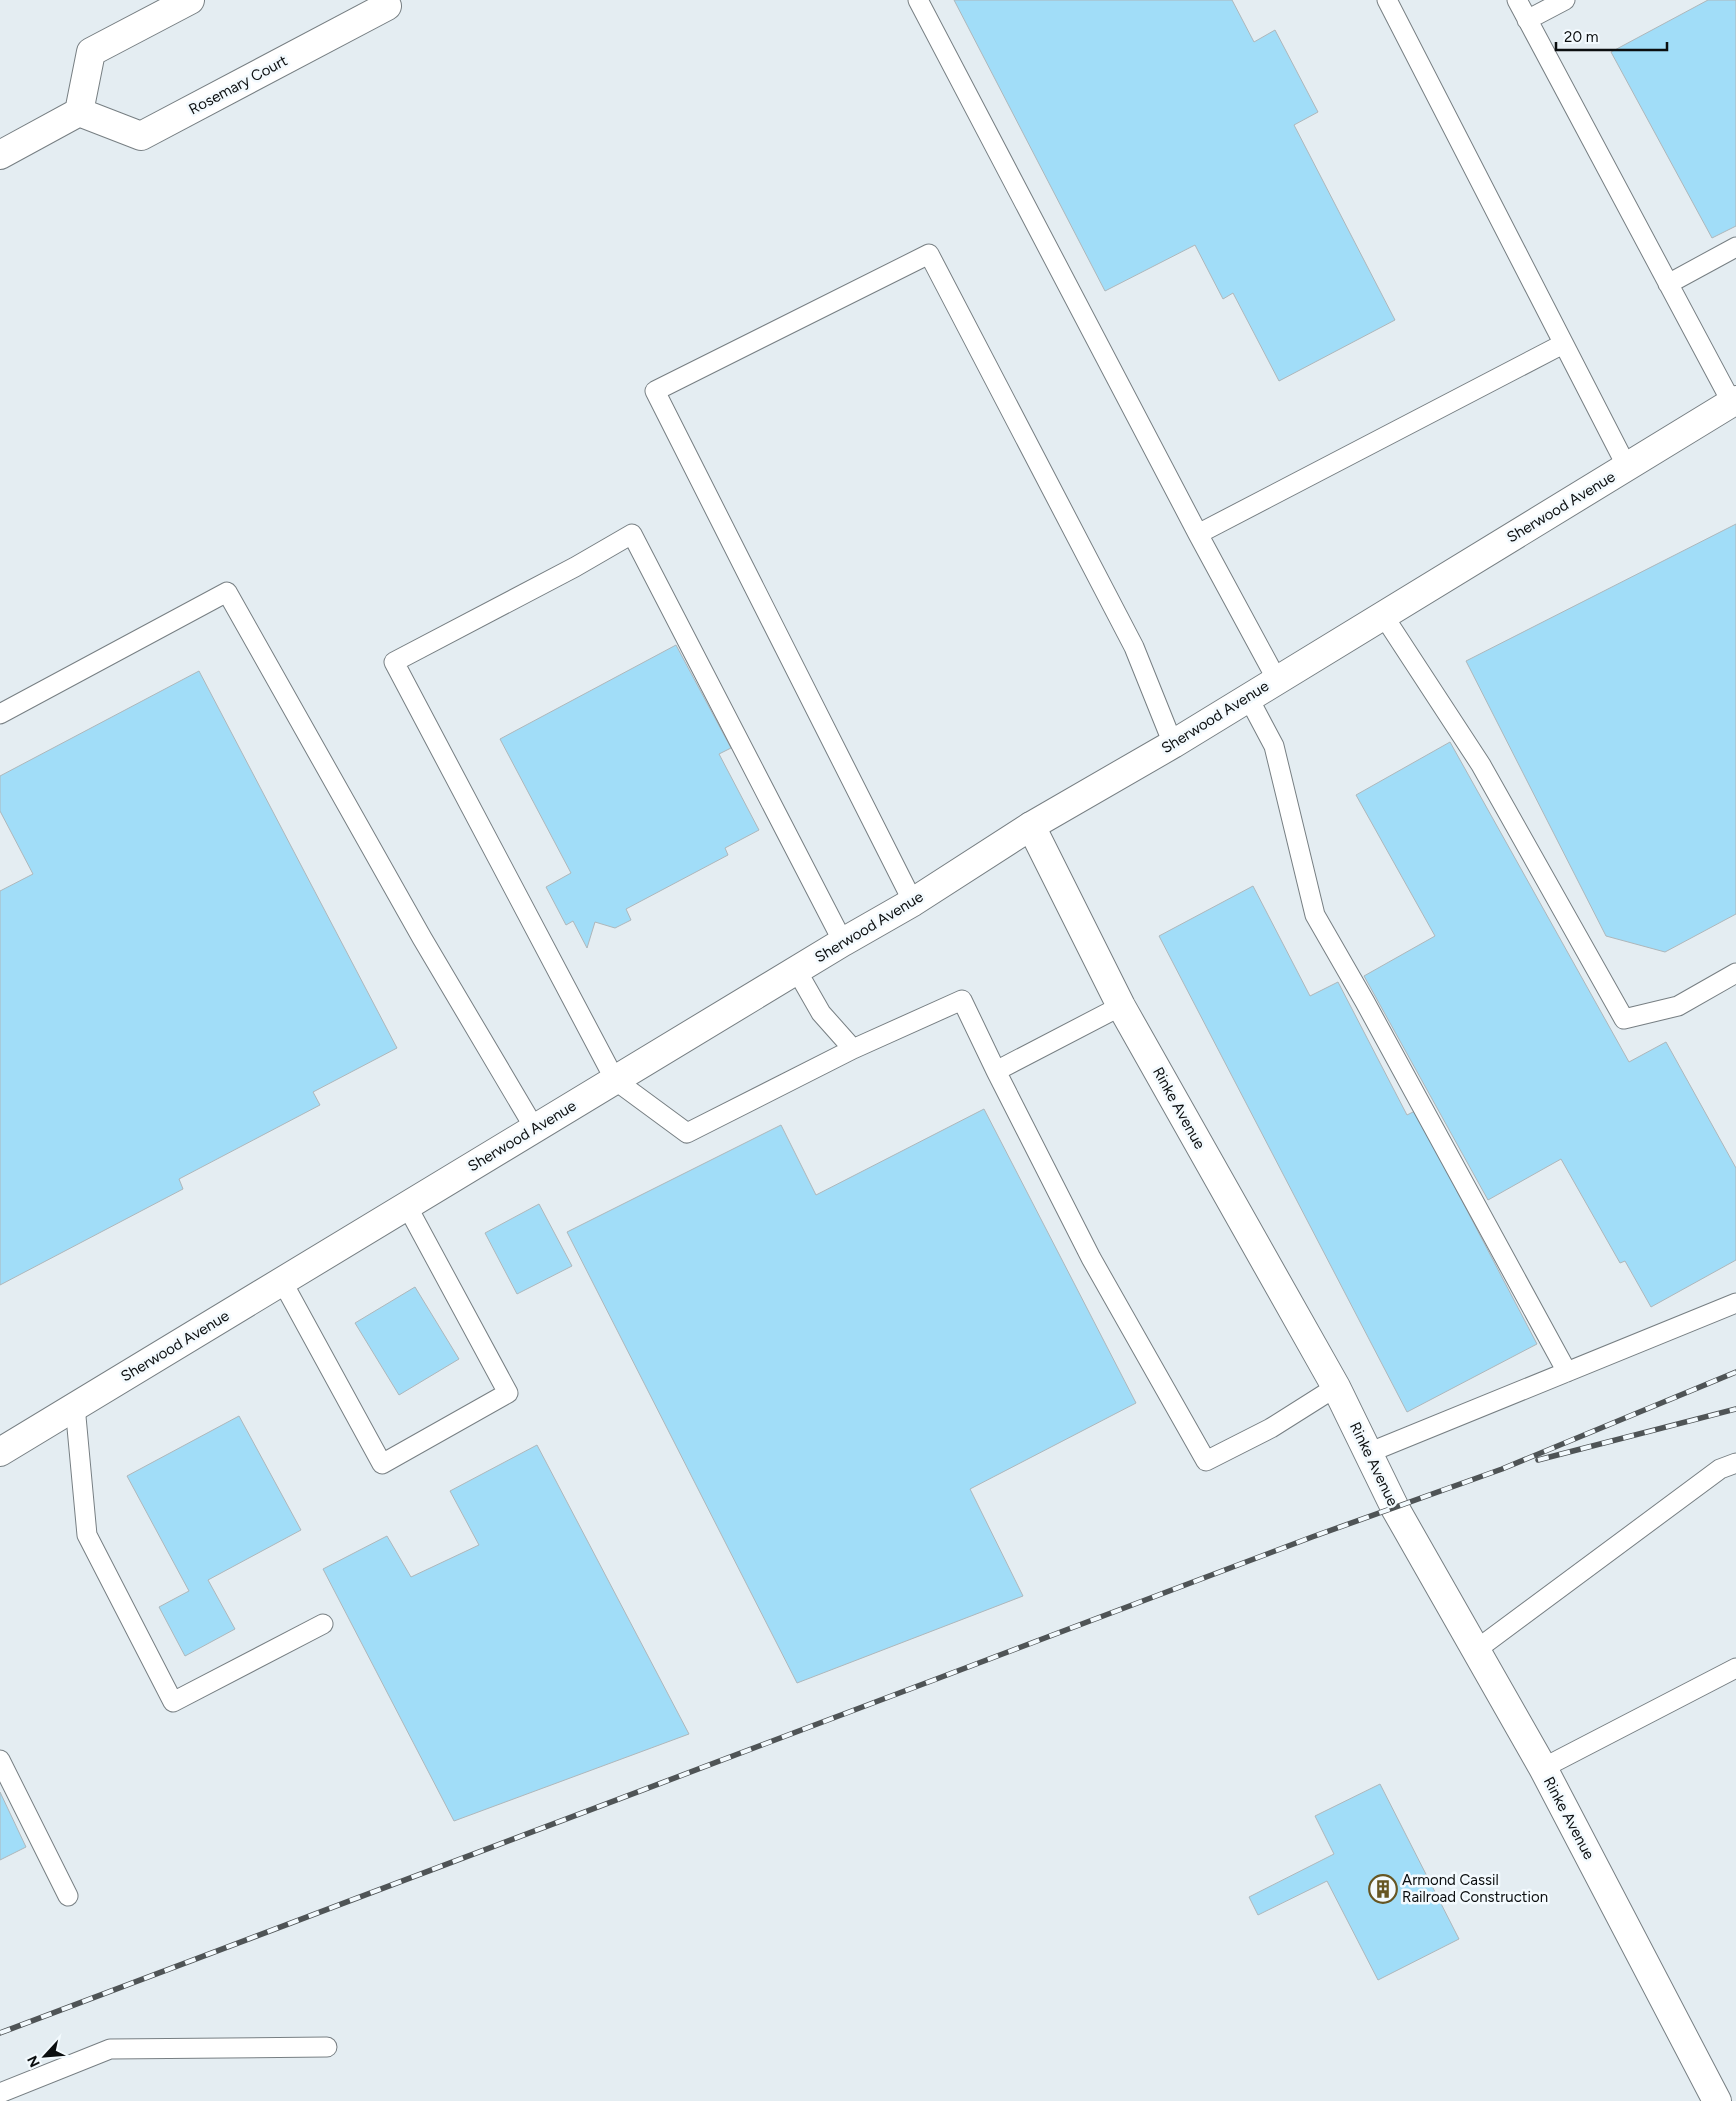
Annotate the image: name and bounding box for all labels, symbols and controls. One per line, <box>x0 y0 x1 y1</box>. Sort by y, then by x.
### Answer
scale bar <box>1556 20 1667 52</box>
text: 20 m <box>1564 28 1598 46</box>
street label: Rosemary Court <box>186 51 291 119</box>
street label: Sherwood Avenue <box>1504 468 1618 546</box>
street label: Sherwood Avenue <box>1158 677 1272 757</box>
street label: Sherwood Avenue <box>812 888 926 966</box>
street label: Rinke Avenue <box>1149 1064 1209 1152</box>
street label: Sherwood Avenue <box>465 1097 579 1175</box>
street label: Sherwood Avenue <box>118 1307 232 1385</box>
street label: Rinke Avenue <box>1346 1419 1402 1509</box>
street label: Rinke Avenue <box>1540 1774 1598 1862</box>
place label: Armond Cassil Railroad Construction <box>1402 1871 1548 1906</box>
building icon: Armond Cassil Railroad Construction <box>1368 1874 1398 1904</box>
north arrow <box>20 2031 70 2081</box>
text: N <box>24 2053 44 2070</box>

